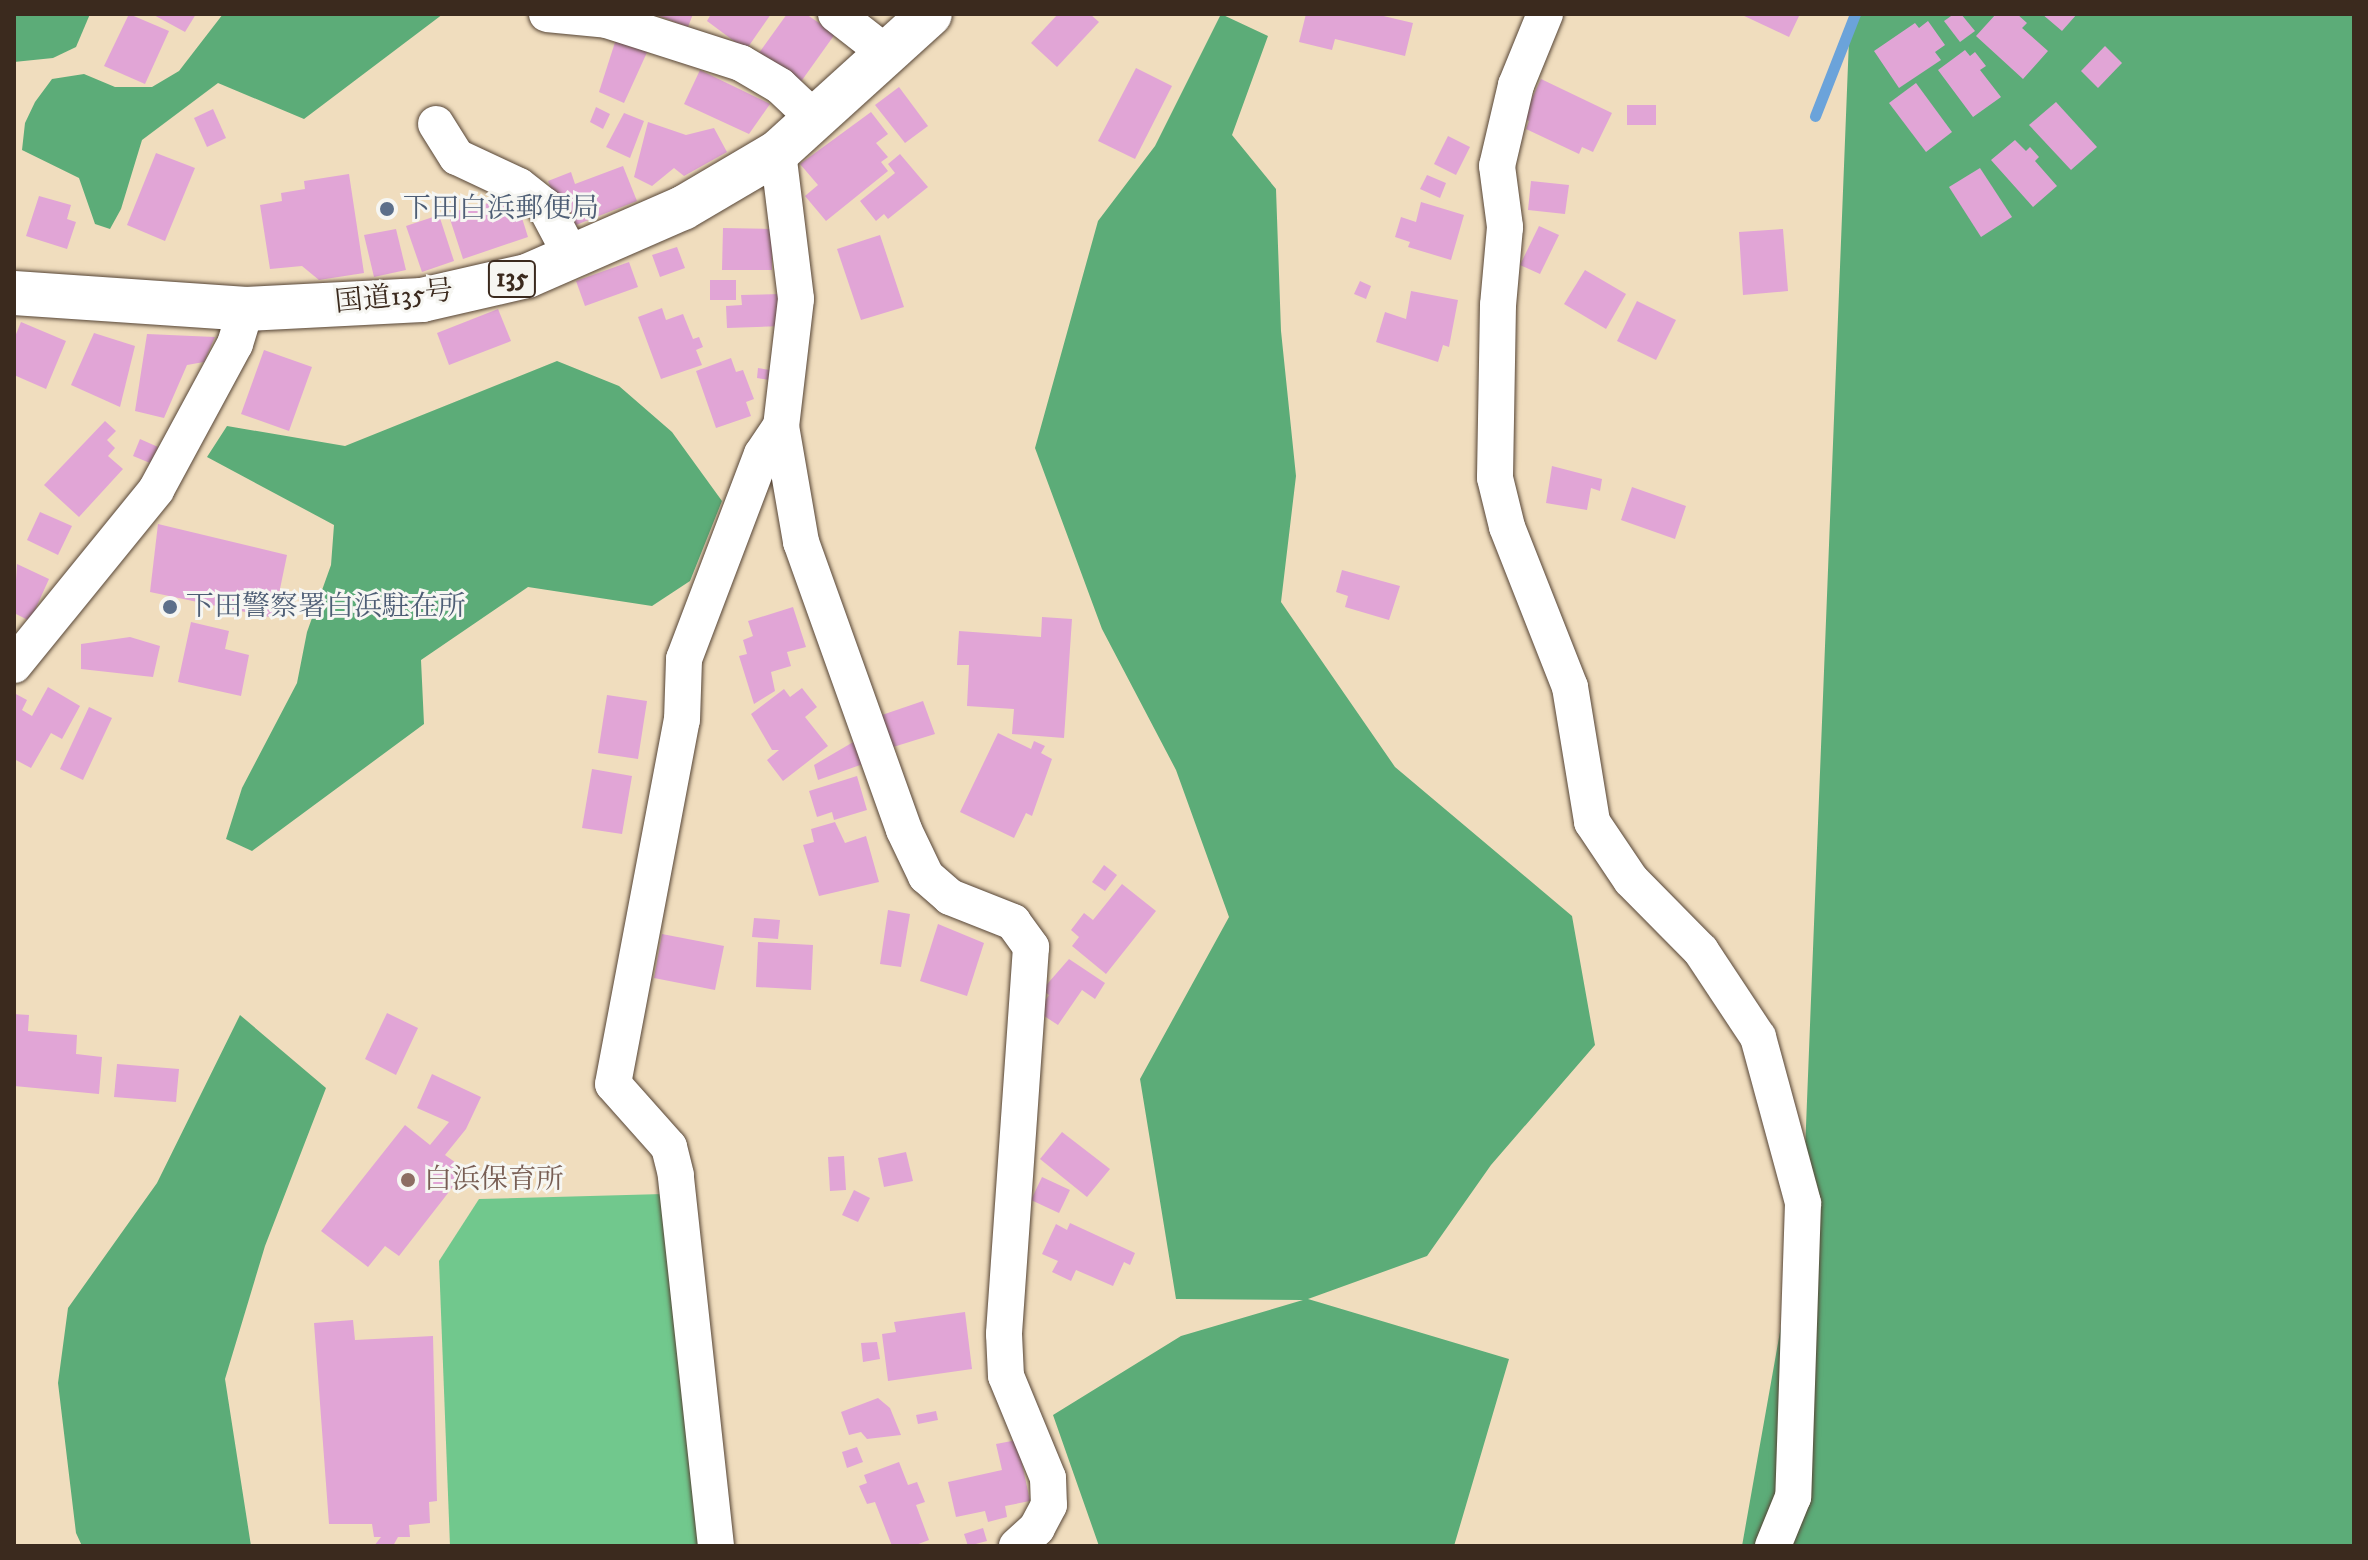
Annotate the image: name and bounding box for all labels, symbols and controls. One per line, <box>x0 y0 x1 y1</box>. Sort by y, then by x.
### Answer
place label: 下田白浜郵便局 <box>403 192 599 226</box>
marker: 下田白浜郵便局 <box>378 200 396 218</box>
road number: 135 <box>486 257 538 301</box>
street label: 国道135号 <box>333 274 455 320</box>
place label: 下田警察署白浜駐在所 <box>186 590 466 624</box>
marker: 下田警察署白浜駐在所 <box>161 598 179 616</box>
place label: 白浜保育所 <box>424 1163 564 1197</box>
marker: 白浜保育所 <box>399 1171 417 1189</box>

